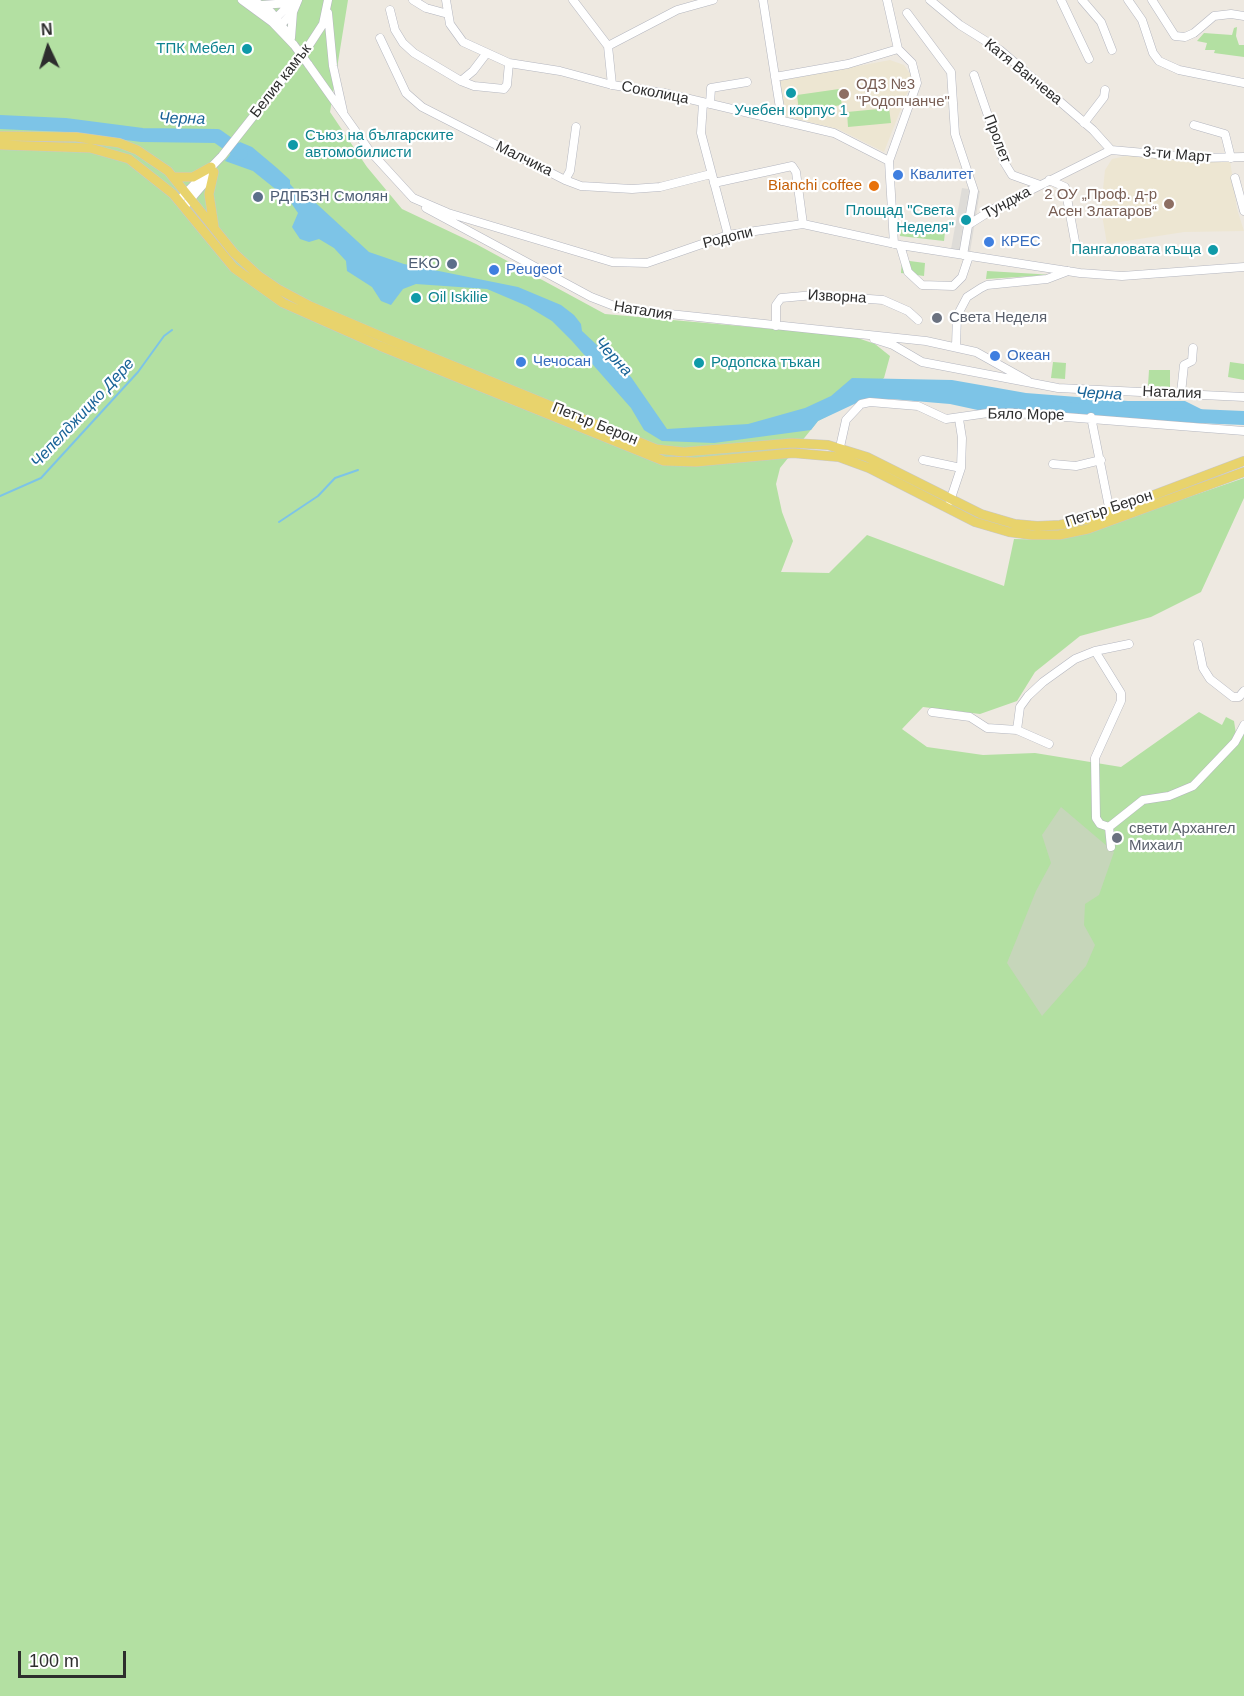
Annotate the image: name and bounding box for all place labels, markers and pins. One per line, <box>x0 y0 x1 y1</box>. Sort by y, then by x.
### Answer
place label: ТПК Мебел <box>156 40 235 58</box>
marker: ТПК Мебел <box>240 42 254 56</box>
place label: ОДЗ №3 "Родопчанче" <box>856 76 950 111</box>
marker: Учебен корпус 1 <box>784 86 798 100</box>
marker: ОДЗ №3 "Родопчанче" <box>837 87 851 101</box>
place label: Учебен корпус 1 <box>734 102 848 120</box>
place label: Съюз на българските автомобилисти <box>305 127 454 162</box>
marker: Съюз на българските автомобилисти <box>286 138 300 152</box>
place label: Квалитет <box>910 166 973 184</box>
marker: Квалитет <box>891 168 905 182</box>
place label: Bianchi coffee <box>768 177 862 195</box>
marker: Bianchi coffee <box>867 179 881 193</box>
place label: 2 ОУ „Проф. д-р Асен Златаров“ <box>1044 186 1157 221</box>
place label: РДПБЗН Смолян <box>270 188 388 206</box>
marker: РДПБЗН Смолян <box>251 190 265 204</box>
marker: 2 ОУ „Проф. д-р Асен Златаров“ <box>1162 197 1176 211</box>
place label: Площад "Света Неделя" <box>846 202 954 237</box>
marker: Площад "Света Неделя" <box>959 213 973 227</box>
place label: КРЕС <box>1001 233 1041 251</box>
marker: КРЕС <box>982 235 996 249</box>
place label: Пангаловата къща <box>1071 241 1201 259</box>
marker: Пангаловата къща <box>1206 243 1220 257</box>
place label: EKO <box>408 255 440 273</box>
marker: EKO <box>445 257 459 271</box>
place label: Peugeot <box>506 261 562 279</box>
marker: Peugeot <box>487 263 501 277</box>
place label: Oil Iskilie <box>428 289 488 307</box>
marker: Oil Iskilie <box>409 291 423 305</box>
place label: Света Неделя <box>949 309 1047 327</box>
marker: Света Неделя <box>930 311 944 325</box>
place label: Океан <box>1007 347 1050 365</box>
marker: Океан <box>988 349 1002 363</box>
place label: Чечосан <box>533 353 591 371</box>
place label: Родопска тъкан <box>711 354 820 372</box>
marker: Чечосан <box>514 355 528 369</box>
marker: Родопска тъкан <box>692 356 706 370</box>
place label: свети Архангел Михаил <box>1129 820 1235 855</box>
marker: свети Архангел Михаил <box>1110 831 1124 845</box>

